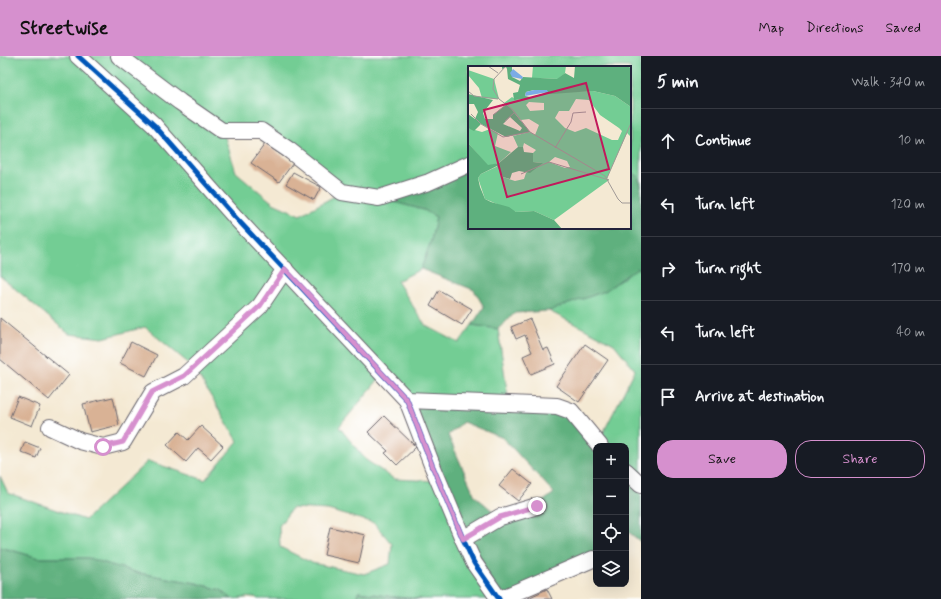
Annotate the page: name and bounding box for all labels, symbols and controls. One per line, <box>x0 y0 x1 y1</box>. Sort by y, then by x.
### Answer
text: Streetwise <box>20 16 108 41</box>
text: Map <box>758 19 784 37</box>
text: Directions <box>806 19 864 37</box>
text: Saved <box>886 19 921 37</box>
inset map <box>468 66 631 229</box>
text: 5 min <box>657 71 699 93</box>
text: Walk · 340 m <box>851 74 925 91</box>
icon: ahead <box>657 130 679 152</box>
text: Continue <box>695 131 751 151</box>
text: 10 m <box>898 132 925 149</box>
icon: left <box>657 194 679 216</box>
text: Turn left <box>695 195 755 215</box>
text: 120 m <box>891 196 925 213</box>
icon: right <box>657 258 679 280</box>
text: Turn right <box>695 259 762 279</box>
text: 170 m <box>891 260 925 277</box>
icon: left <box>657 322 679 344</box>
text: Turn left <box>695 323 755 343</box>
text: 40 m <box>896 324 925 341</box>
icon: arrive <box>657 386 679 408</box>
text: Arrive at destination <box>695 387 824 407</box>
route start <box>94 438 112 456</box>
button: Save <box>657 440 787 478</box>
button: Share <box>795 440 925 478</box>
map controls <box>593 443 629 587</box>
button: + <box>593 443 629 479</box>
button: − <box>593 479 629 515</box>
route end <box>528 497 546 515</box>
button: locate <box>593 515 629 551</box>
button: layers <box>593 551 629 587</box>

